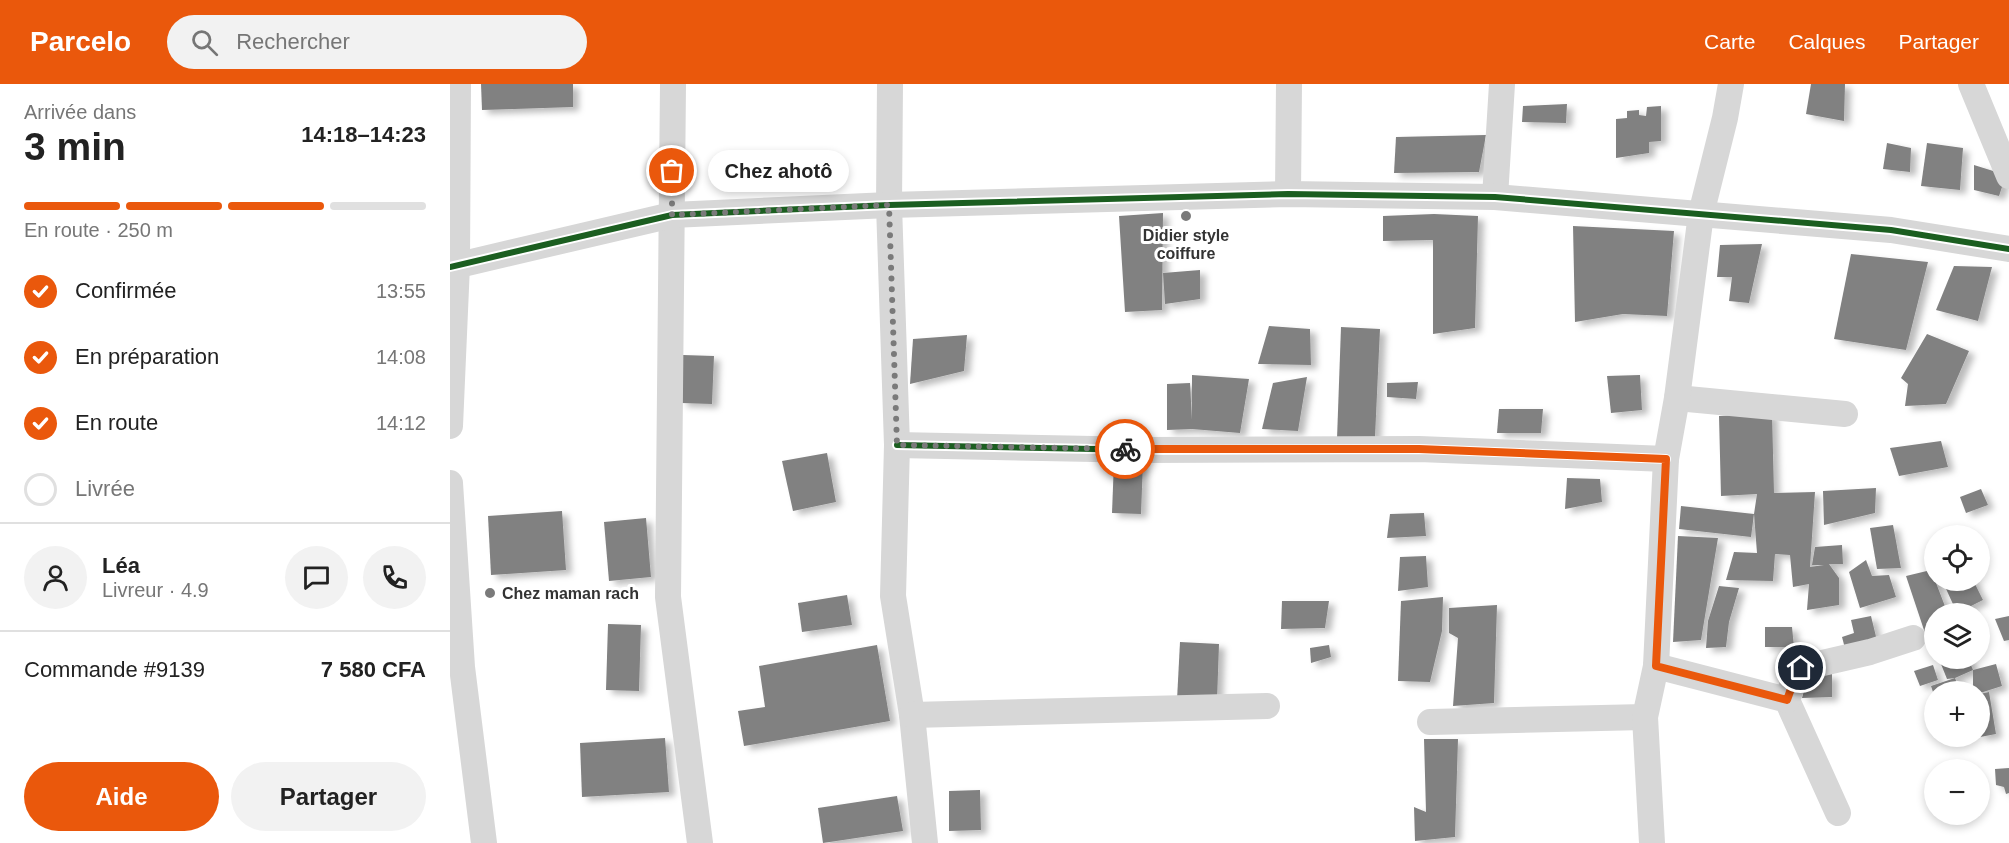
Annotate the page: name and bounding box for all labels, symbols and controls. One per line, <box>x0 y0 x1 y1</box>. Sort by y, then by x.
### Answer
search box <box>167 15 587 69</box>
text: Parcelo <box>30 26 131 57</box>
icon: search <box>188 26 221 59</box>
text: Rechercher <box>236 29 350 54</box>
text: Carte <box>1704 30 1755 53</box>
text: Calques <box>1788 30 1865 53</box>
text: Partager <box>1898 30 1979 53</box>
text: Arrivée dans <box>24 101 136 123</box>
text: 14:18–14:23 <box>301 122 426 147</box>
text: 3 min <box>24 125 126 168</box>
pin <box>646 145 697 196</box>
callout: Chez ahotô <box>708 150 849 192</box>
icon: bag <box>655 154 688 187</box>
text: Chez ahotô <box>725 160 832 182</box>
marker: Didier style coiffure <box>1179 209 1193 223</box>
text: En route · 250 m <box>24 219 173 241</box>
place label: Didier style coiffure <box>1143 227 1229 262</box>
icon: check <box>24 275 57 308</box>
text: Confirmée <box>75 278 176 303</box>
text: 13:55 <box>376 280 426 302</box>
icon: check <box>24 341 57 374</box>
text: En préparation <box>75 344 219 369</box>
text: 14:08 <box>376 346 426 368</box>
icon: check <box>24 407 57 440</box>
text: En route <box>75 410 158 435</box>
text: 14:12 <box>376 412 426 434</box>
courier <box>1095 419 1155 479</box>
icon: bike <box>1109 433 1142 466</box>
text: Livrée <box>75 476 135 501</box>
map controls <box>1924 525 1990 825</box>
button: locate <box>1924 525 1990 591</box>
button: person <box>24 546 87 609</box>
button: chat <box>285 546 348 609</box>
button: phone <box>363 546 426 609</box>
text: Léa <box>102 553 140 578</box>
text: Livreur · 4.9 <box>102 579 209 601</box>
place label: Chez maman rach <box>502 585 639 602</box>
marker: Chez maman rach <box>483 586 497 600</box>
button: layers <box>1924 603 1990 669</box>
pin <box>1775 642 1826 693</box>
icon: home <box>1784 651 1817 684</box>
text: Commande #9139 <box>24 657 205 682</box>
text: 7 580 CFA <box>321 657 426 682</box>
button: + <box>1924 681 1990 747</box>
button: − <box>1924 759 1990 825</box>
button: Aide <box>24 762 219 831</box>
button: Partager <box>231 762 426 831</box>

